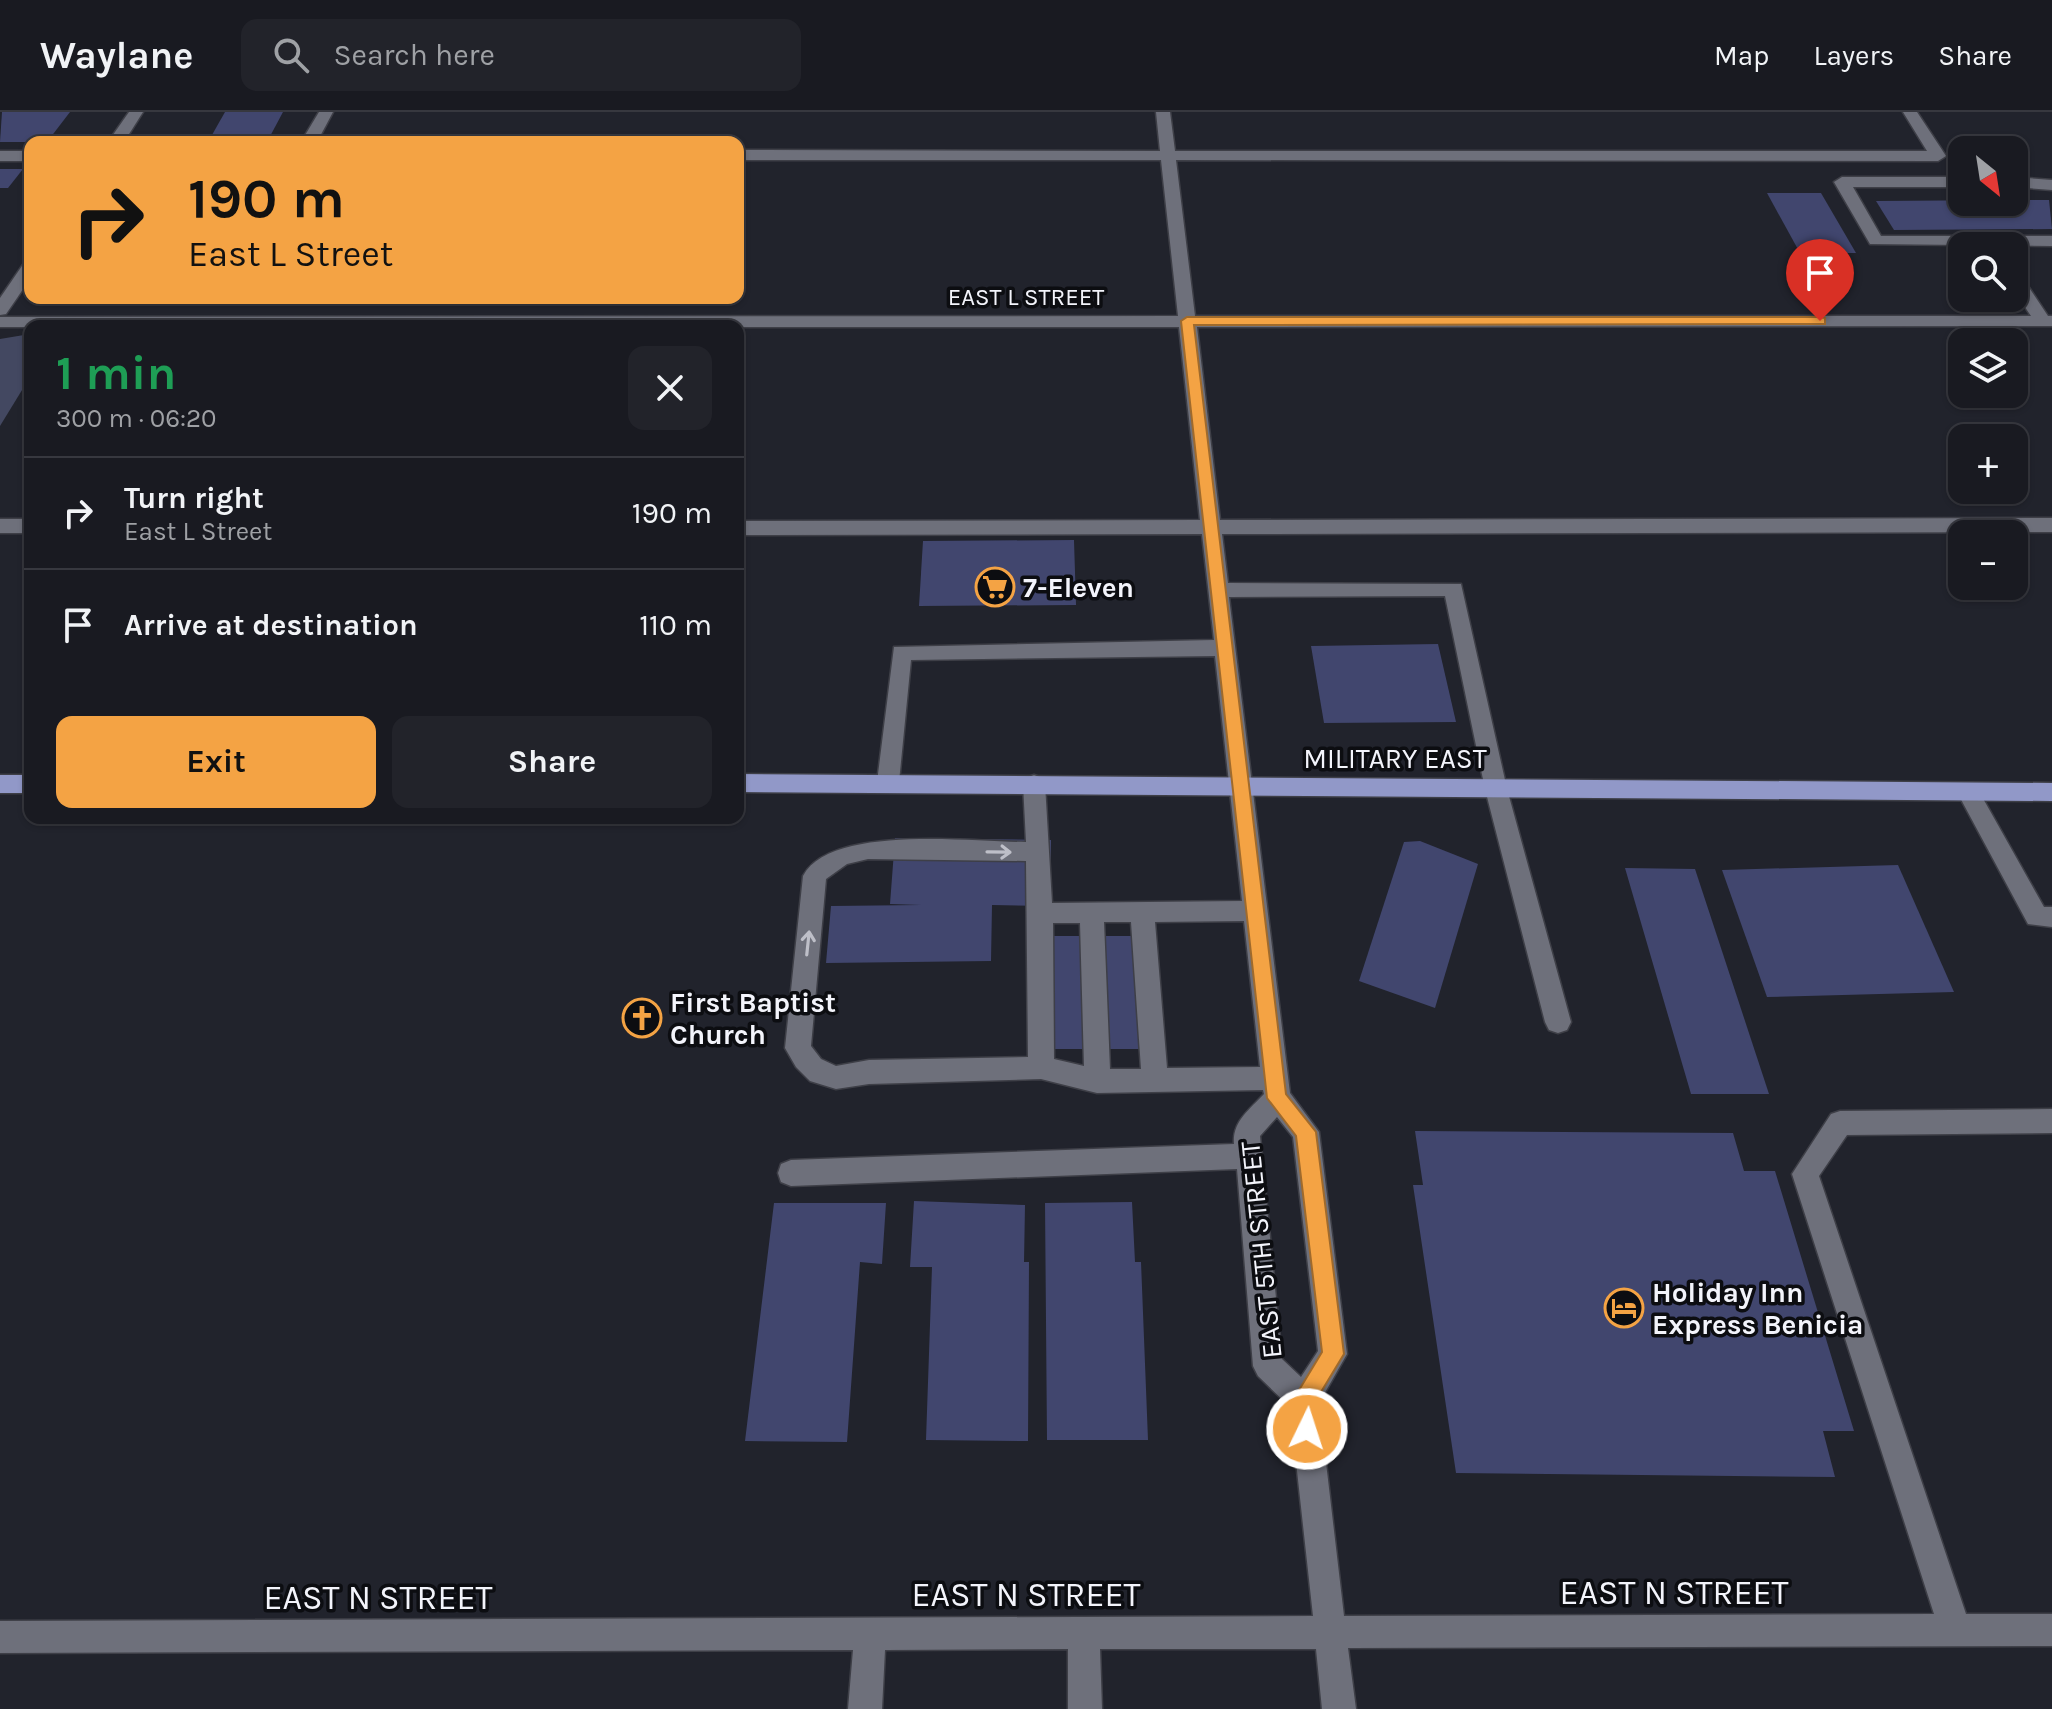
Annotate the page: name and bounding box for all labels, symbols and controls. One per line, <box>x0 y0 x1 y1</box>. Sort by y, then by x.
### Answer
search box <box>241 19 801 91</box>
text: Waylane <box>40 33 193 78</box>
icon: search <box>269 33 313 77</box>
text: Search here <box>333 37 495 73</box>
text: Map <box>1714 39 1769 72</box>
text: Layers <box>1813 39 1894 72</box>
text: Share <box>1938 39 2012 72</box>
north arrow <box>1948 136 2028 216</box>
map controls <box>1948 136 2028 600</box>
text: 190 m <box>188 166 345 231</box>
icon: right <box>56 168 160 272</box>
button: search <box>1948 232 2028 312</box>
text: East L Street <box>188 233 393 275</box>
pin <box>1786 239 1854 321</box>
icon: arrive <box>1798 251 1842 295</box>
street label: EAST L STREET <box>948 283 1104 311</box>
button: layers <box>1948 328 2028 408</box>
text: 1 min <box>56 345 176 401</box>
button: close <box>628 346 712 430</box>
text: 300 m · 06:20 <box>56 403 217 434</box>
button: + <box>1948 424 2028 504</box>
text: Turn right <box>124 480 264 516</box>
icon: right <box>56 491 100 535</box>
text: 190 m <box>632 495 712 531</box>
text: East L Street <box>124 516 272 547</box>
button: − <box>1948 520 2028 600</box>
supermarket icon: 7-Eleven <box>974 566 1016 608</box>
place label: 7-Eleven <box>1023 571 1134 604</box>
icon: arrive <box>56 603 100 647</box>
text: Arrive at destination <box>124 607 418 643</box>
text: 110 m <box>639 607 712 643</box>
button: Exit <box>56 716 376 808</box>
button: Share <box>392 716 712 808</box>
street label: MILITARY EAST <box>1303 742 1487 775</box>
one-way arrow <box>985 844 1012 860</box>
one-way arrow <box>801 930 816 957</box>
place label: First Baptist Church <box>670 986 836 1051</box>
church icon: First Baptist Church <box>621 997 663 1039</box>
street label: EAST 5TH STREET <box>1233 1140 1289 1360</box>
place label: Holiday Inn Express Benicia <box>1652 1276 1863 1341</box>
hotel icon: Holiday Inn Express Benicia <box>1603 1287 1645 1329</box>
position arrow <box>1265 1387 1349 1471</box>
street label: EAST N STREET <box>1559 1573 1789 1613</box>
street label: EAST N STREET <box>911 1575 1141 1615</box>
street label: EAST N STREET <box>263 1578 493 1618</box>

